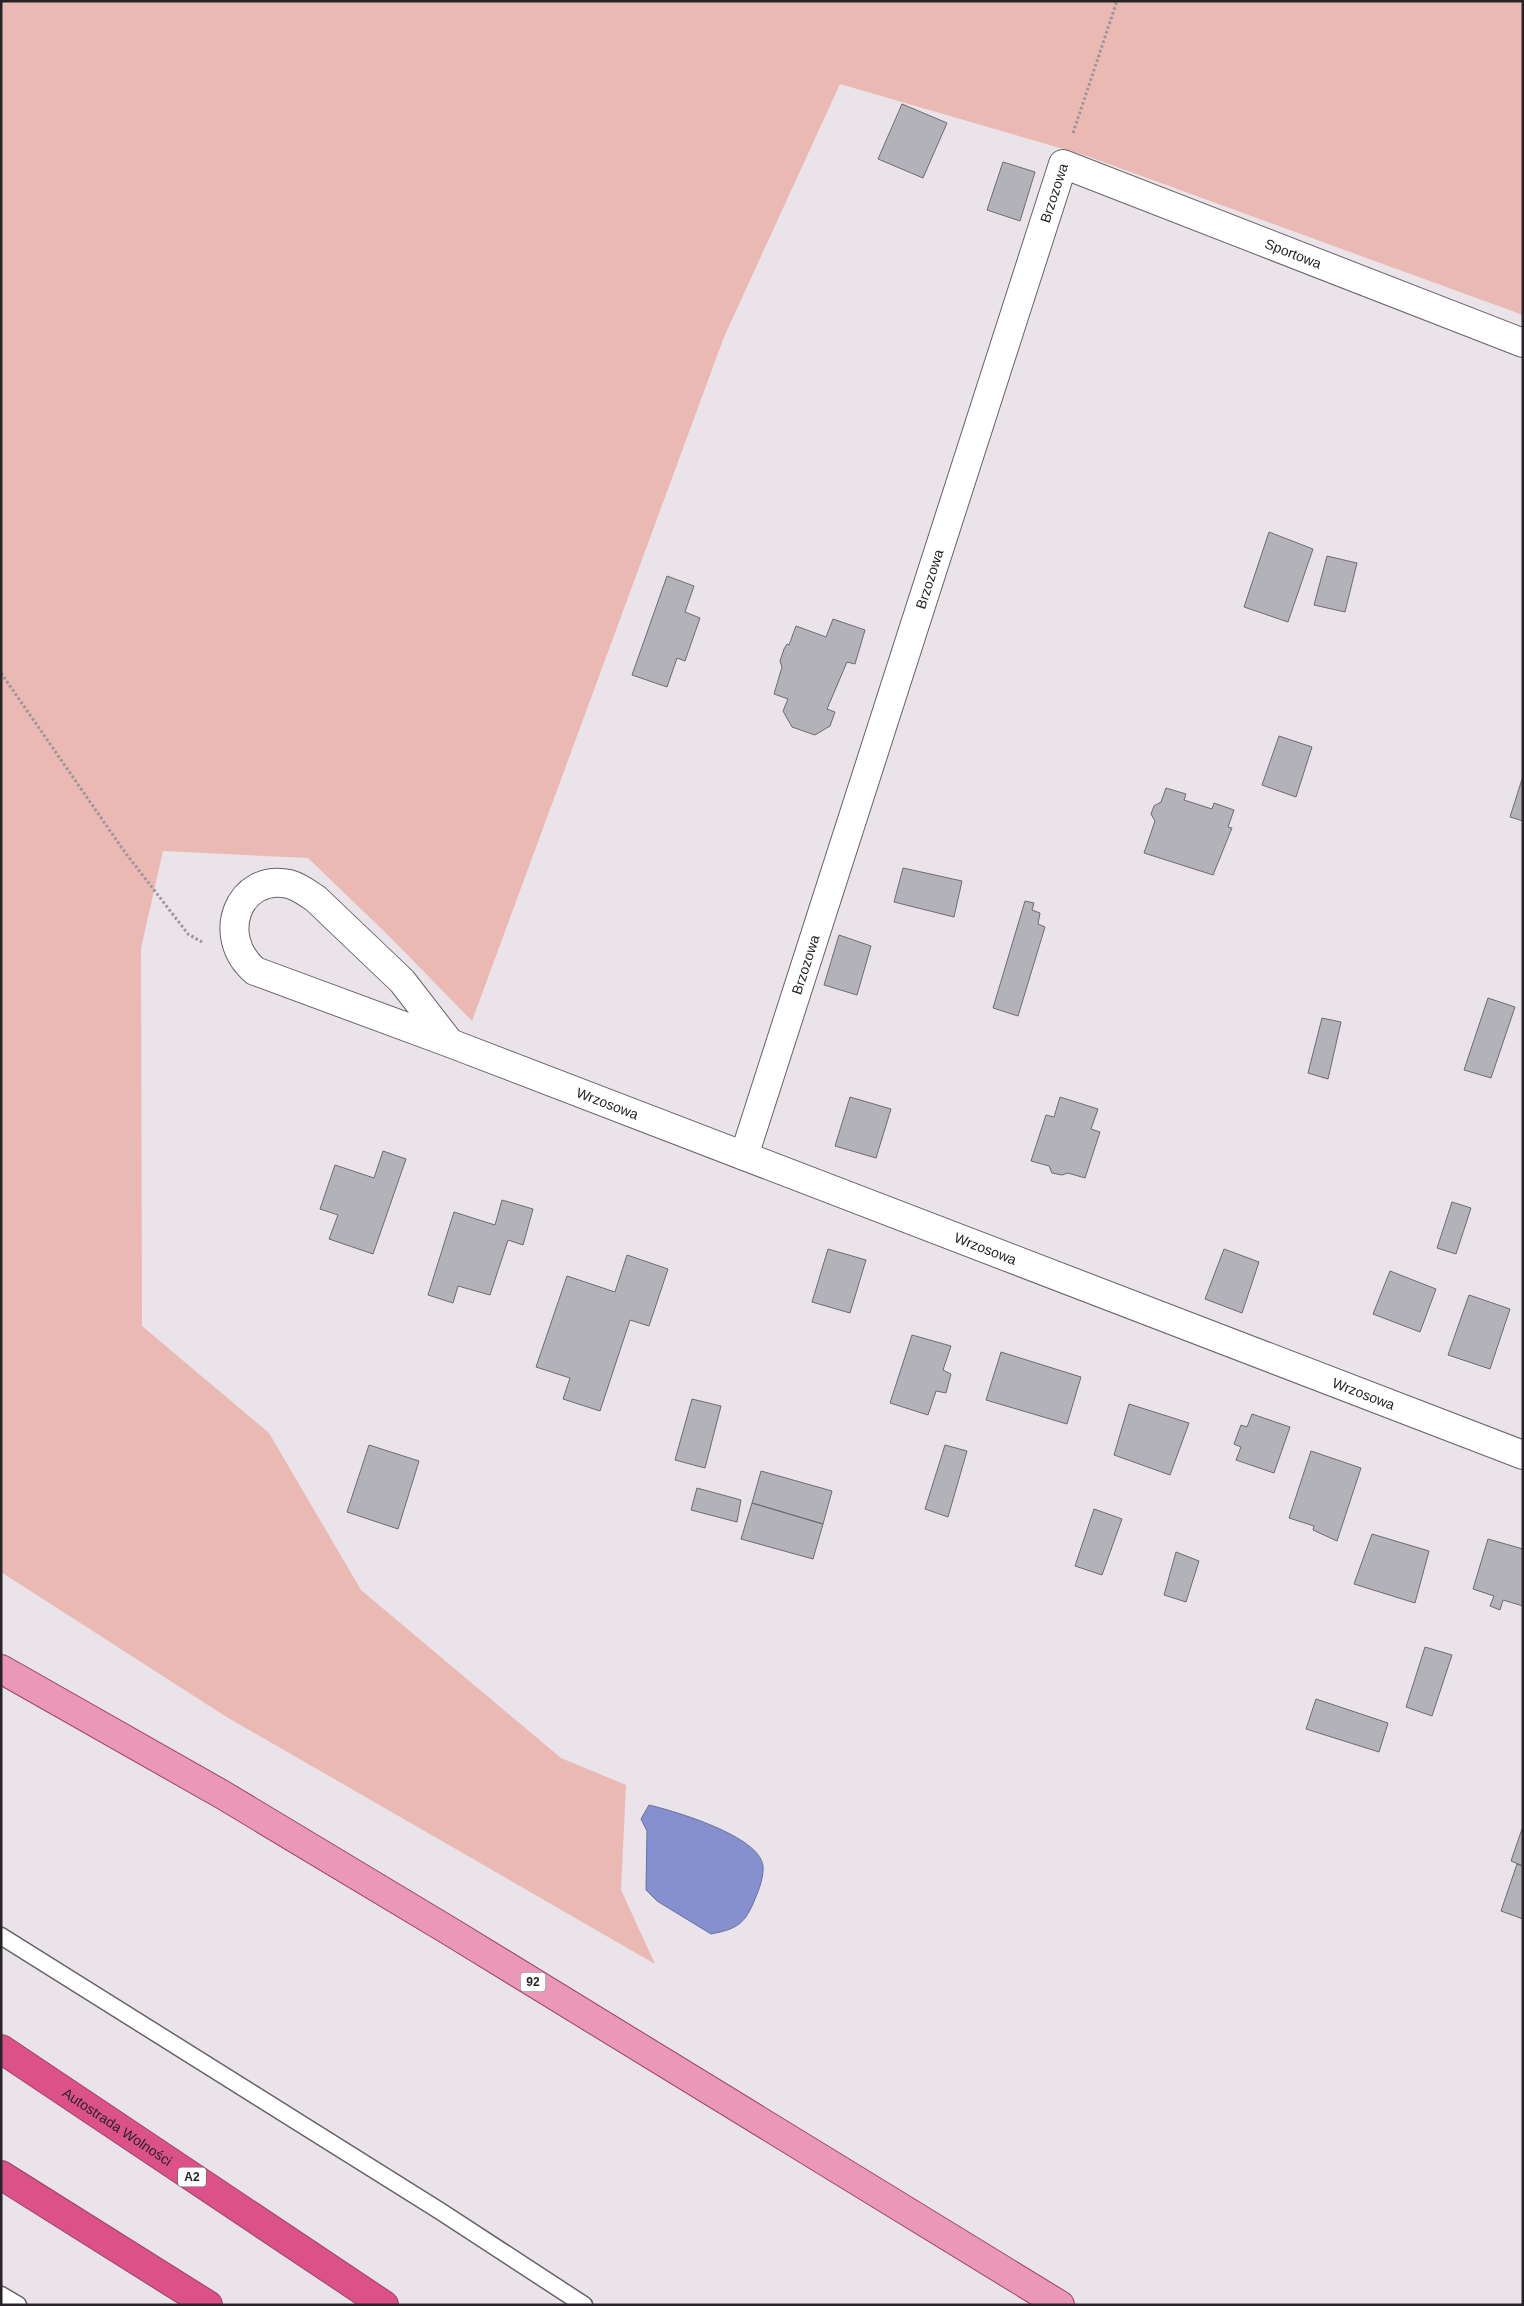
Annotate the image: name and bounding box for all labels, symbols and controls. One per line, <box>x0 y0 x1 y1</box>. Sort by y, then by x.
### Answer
street label: Brzozowa <box>1037 161 1071 225</box>
street label: Sportowa <box>1263 235 1324 272</box>
street label: Brzozowa <box>912 547 947 611</box>
street label: Brzozowa <box>788 933 823 996</box>
street label: Wrzosowa <box>574 1084 641 1123</box>
street label: Wrzosowa <box>952 1229 1019 1268</box>
street label: Wrzosowa <box>1330 1375 1397 1413</box>
road number: 92 <box>520 1972 546 1991</box>
street label: Autostrada Wolności <box>60 2085 175 2169</box>
road number: A2 <box>178 2168 206 2186</box>

